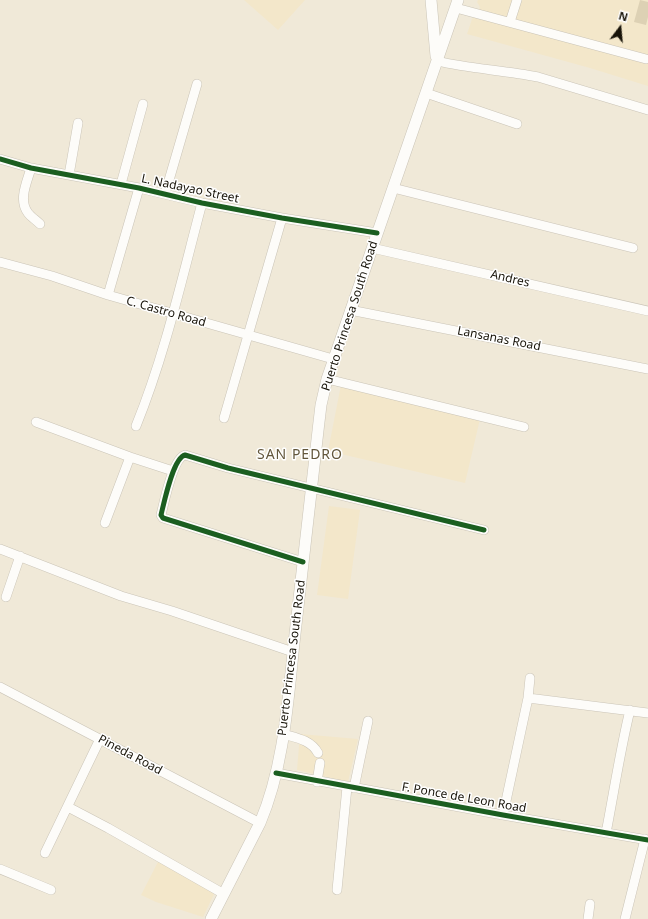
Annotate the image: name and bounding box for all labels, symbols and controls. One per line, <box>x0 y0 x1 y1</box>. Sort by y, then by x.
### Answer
north arrow <box>600 8 640 48</box>
text: N <box>617 8 630 24</box>
street label: L. Nadayao Street <box>140 172 240 206</box>
street label: Puerto Princesa South Road <box>319 239 381 393</box>
street label: Andres <box>489 268 531 290</box>
street label: C. Castro Road <box>124 294 208 330</box>
street label: Lansanas Road <box>456 324 542 354</box>
district label: SAN PEDRO <box>257 447 343 463</box>
street label: Puerto Princesa South Road <box>275 579 309 737</box>
street label: Pineda Road <box>95 732 165 778</box>
street label: F. Ponce de Leon Road <box>401 780 527 816</box>

